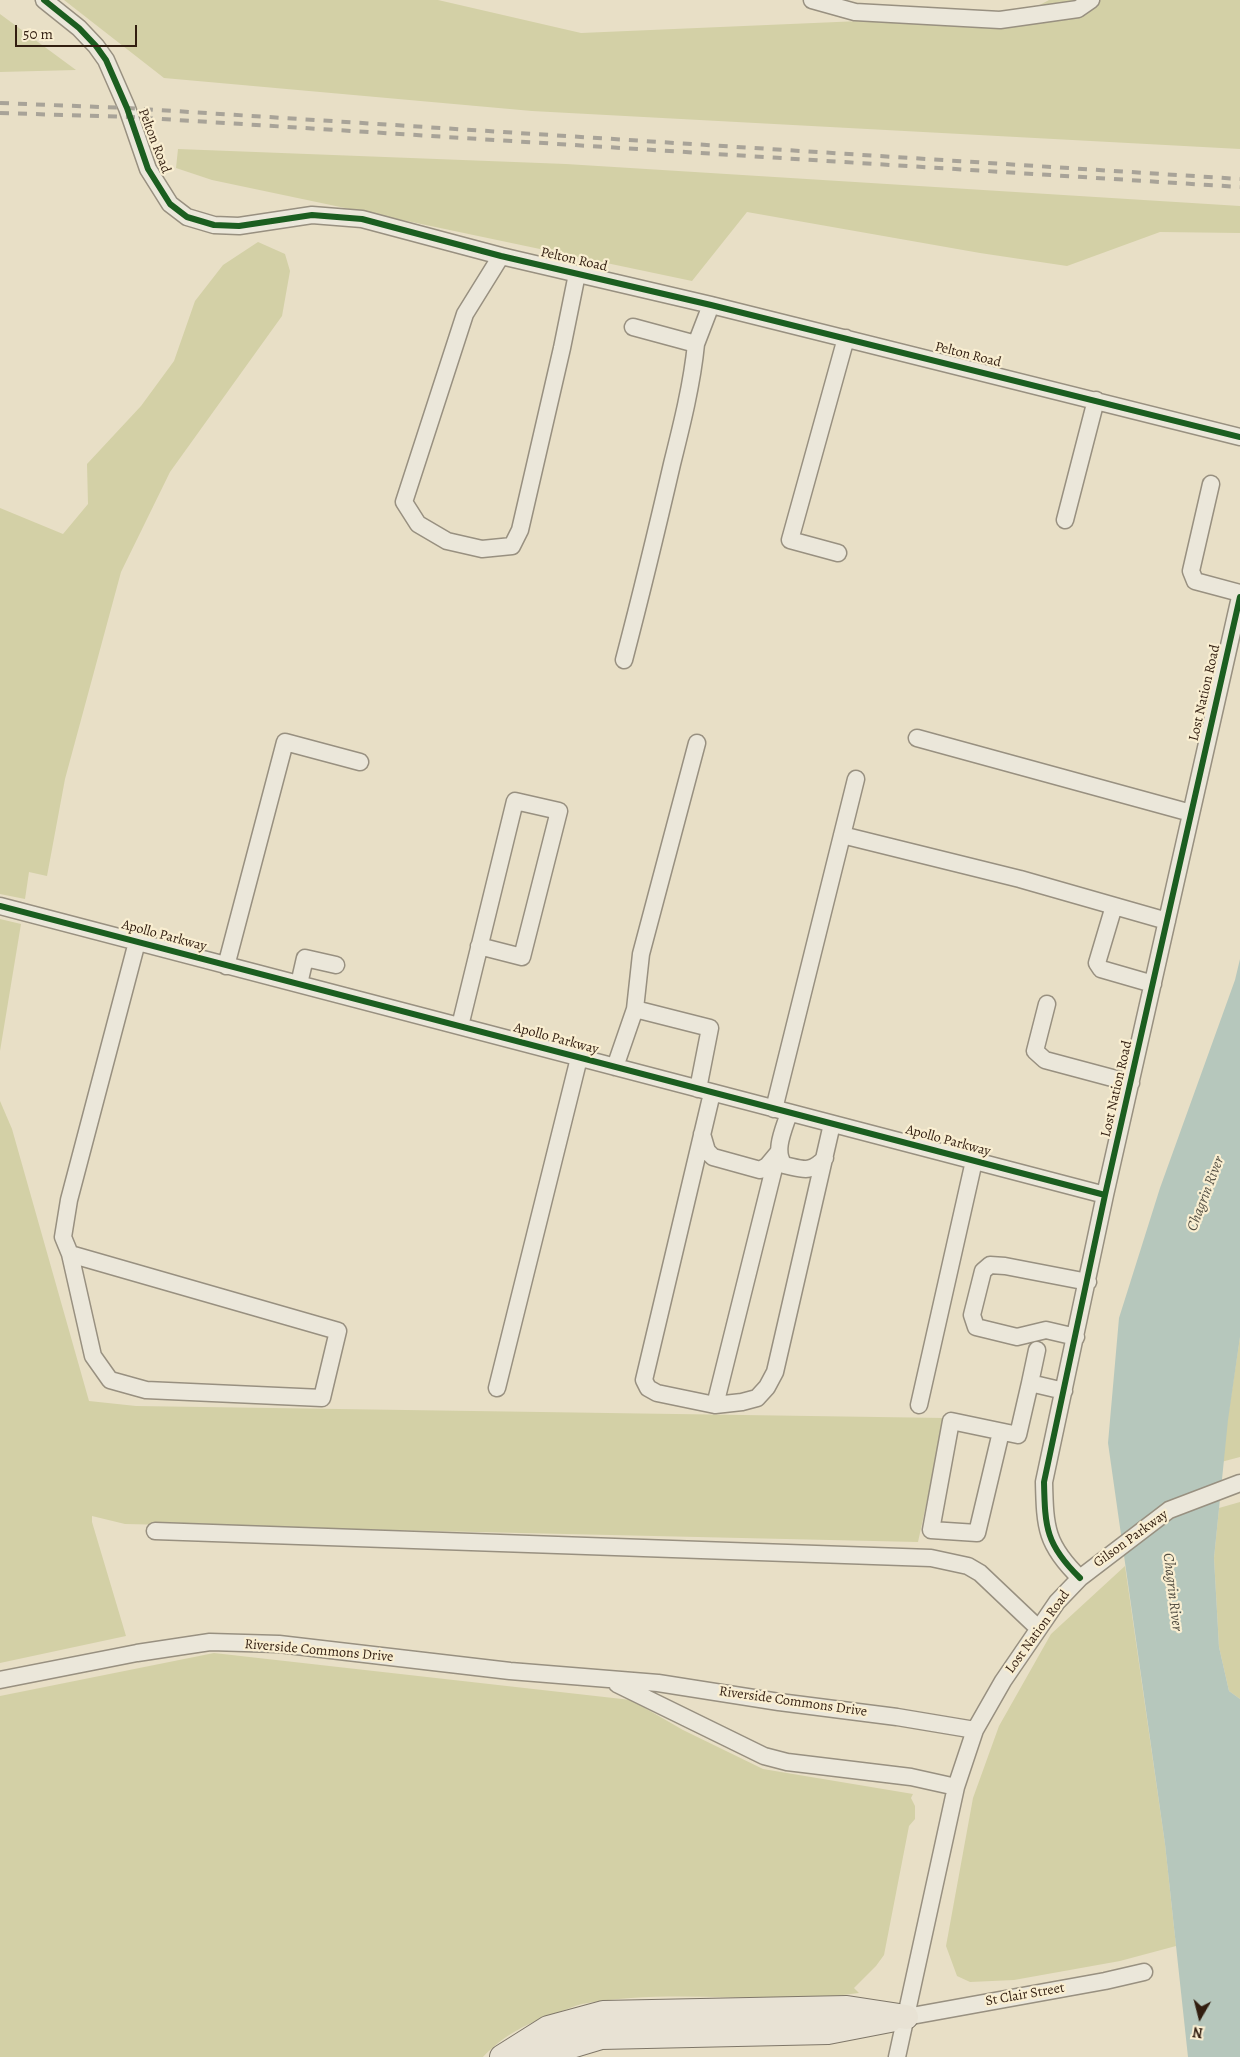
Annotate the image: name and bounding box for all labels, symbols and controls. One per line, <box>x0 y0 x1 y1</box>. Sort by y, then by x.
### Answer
scale bar <box>18 15 140 47</box>
text: 50 m <box>23 24 53 44</box>
street label: Pelton Road <box>134 106 174 176</box>
street label: Pelton Road <box>539 244 609 276</box>
street label: Pelton Road <box>933 339 1003 371</box>
street label: Lost Nation Road <box>1186 643 1224 743</box>
street label: Apollo Parkway <box>120 917 208 955</box>
street label: Apollo Parkway <box>512 1020 600 1058</box>
street label: Lost Nation Road <box>1098 1039 1136 1139</box>
street label: Apollo Parkway <box>904 1122 992 1160</box>
water label: Chagrin River <box>1184 1154 1228 1234</box>
street label: Gilson Parkway <box>1091 1506 1171 1572</box>
water label: Chagrin River <box>1158 1552 1186 1632</box>
street label: Lost Nation Road <box>1002 1587 1074 1677</box>
street label: Riverside Commons Drive <box>244 1636 394 1666</box>
street label: Riverside Commons Drive <box>718 1683 868 1721</box>
street label: St Clair Street <box>984 1980 1066 2010</box>
north arrow <box>1175 1992 1225 2042</box>
text: N <box>1191 2022 1204 2042</box>

